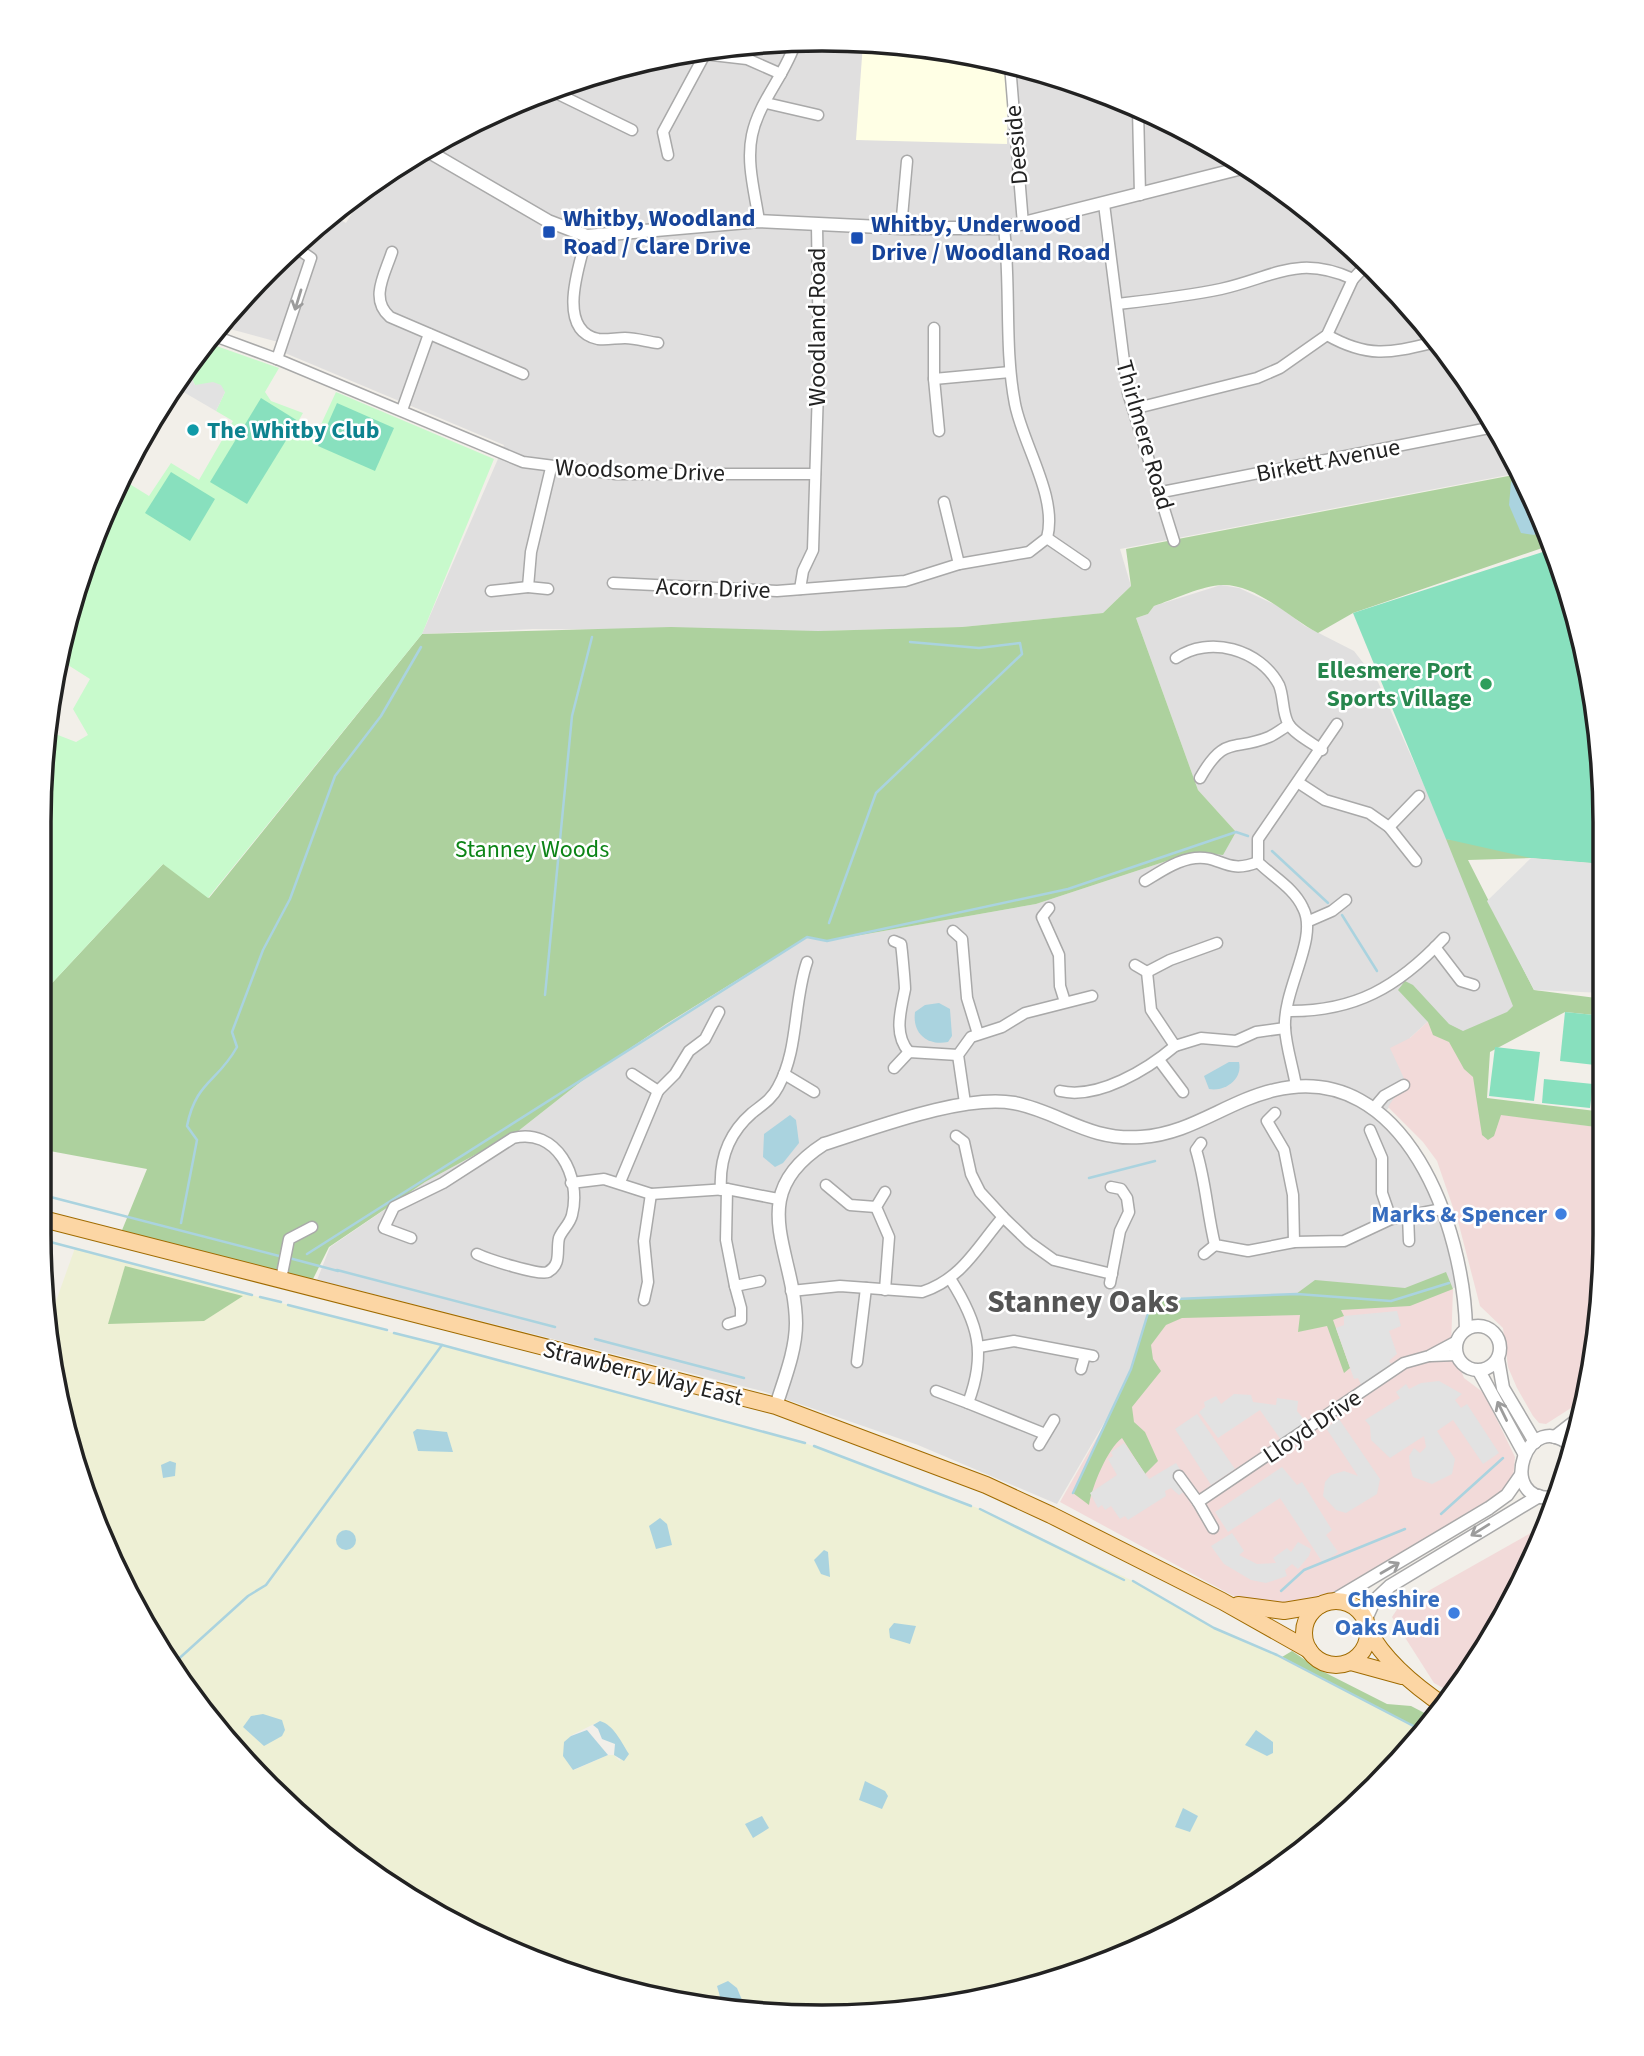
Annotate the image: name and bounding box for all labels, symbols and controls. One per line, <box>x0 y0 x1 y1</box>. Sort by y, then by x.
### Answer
street label: Deeside <box>996 104 1037 186</box>
place label: Whitby, Woodland Road / Clare Drive <box>563 201 756 264</box>
place label: Whitby, Underwood Drive / Woodland Road <box>871 207 1111 270</box>
marker: Whitby, Woodland Road / Clare Drive <box>541 224 557 240</box>
marker: Whitby, Underwood Drive / Woodland Road <box>849 230 865 246</box>
street label: Woodland Road <box>800 247 835 407</box>
one-way arrow <box>291 288 304 310</box>
street label: Thirlmere Road <box>1106 356 1183 514</box>
place label: The Whitby Club <box>207 413 379 448</box>
marker: The Whitby Club <box>185 422 201 438</box>
street label: Birkett Avenue <box>1253 429 1403 492</box>
street label: Woodsome Drive <box>554 450 725 491</box>
street label: Acorn Drive <box>655 569 771 608</box>
place label: Ellesmere Port Sports Village <box>1317 653 1472 716</box>
marker: Ellesmere Port Sports Village <box>1478 676 1494 692</box>
park label: Stanney Woods <box>455 832 609 867</box>
place label: Marks & Spencer <box>1371 1197 1547 1232</box>
marker: Marks & Spencer <box>1553 1206 1569 1222</box>
district label: Stanney Oaks <box>987 1279 1179 1325</box>
street label: Strawberry Way East <box>539 1332 747 1415</box>
street label: Lloyd Drive <box>1256 1381 1368 1472</box>
one-way arrow <box>1494 1401 1508 1422</box>
one-way arrow <box>1471 1523 1491 1537</box>
one-way arrow <box>1380 1561 1400 1575</box>
place label: Cheshire Oaks Audi <box>1335 1582 1440 1645</box>
marker: Cheshire Oaks Audi <box>1446 1605 1462 1621</box>

